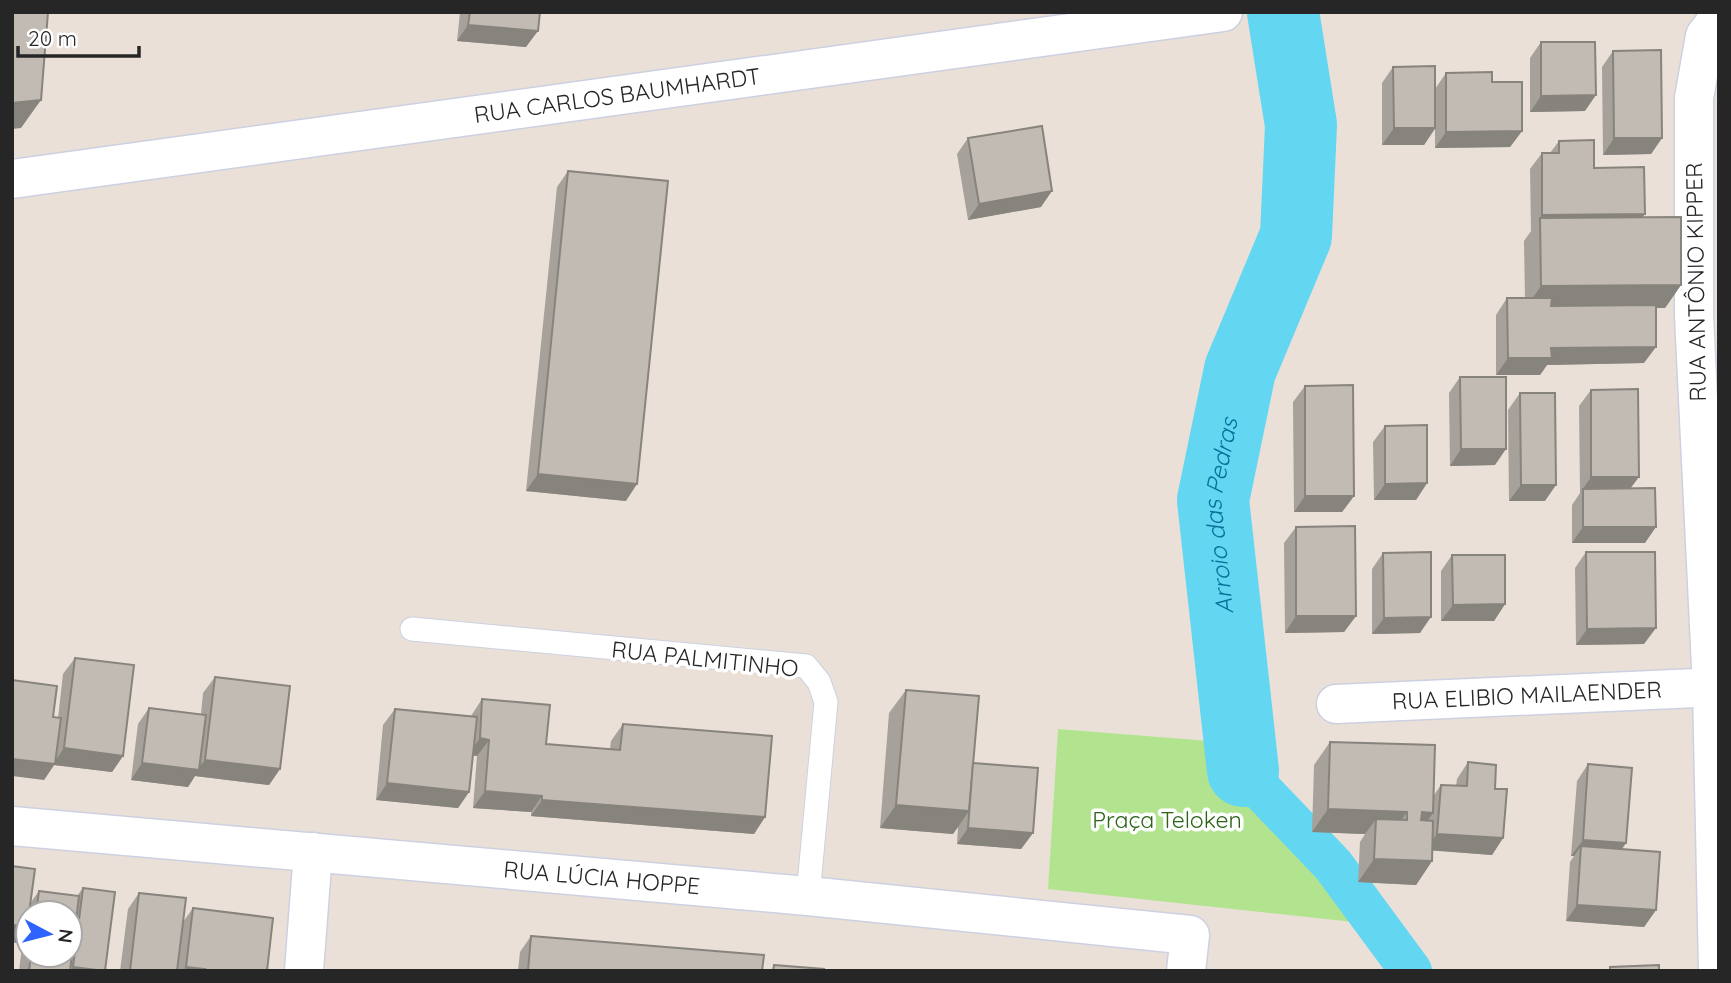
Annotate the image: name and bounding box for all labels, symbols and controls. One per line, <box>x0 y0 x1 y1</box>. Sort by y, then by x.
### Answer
scale bar <box>18 14 138 58</box>
text: 20 m <box>28 25 77 51</box>
street label: RUA CARLOS BAUMHARDT <box>472 61 762 129</box>
street label: RUA ANTÔNIO KIPPER <box>1679 162 1712 402</box>
water label: Arroio das Pedras <box>1197 413 1244 616</box>
street label: RUA PALMITINHO <box>610 634 800 683</box>
street label: RUA ELIBIO MAILAENDER <box>1391 675 1662 716</box>
park label: Praça Teloken <box>1092 805 1242 834</box>
street label: RUA LÚCIA HOPPE <box>502 854 701 900</box>
north arrow <box>14 899 84 969</box>
text: N <box>53 928 79 944</box>

